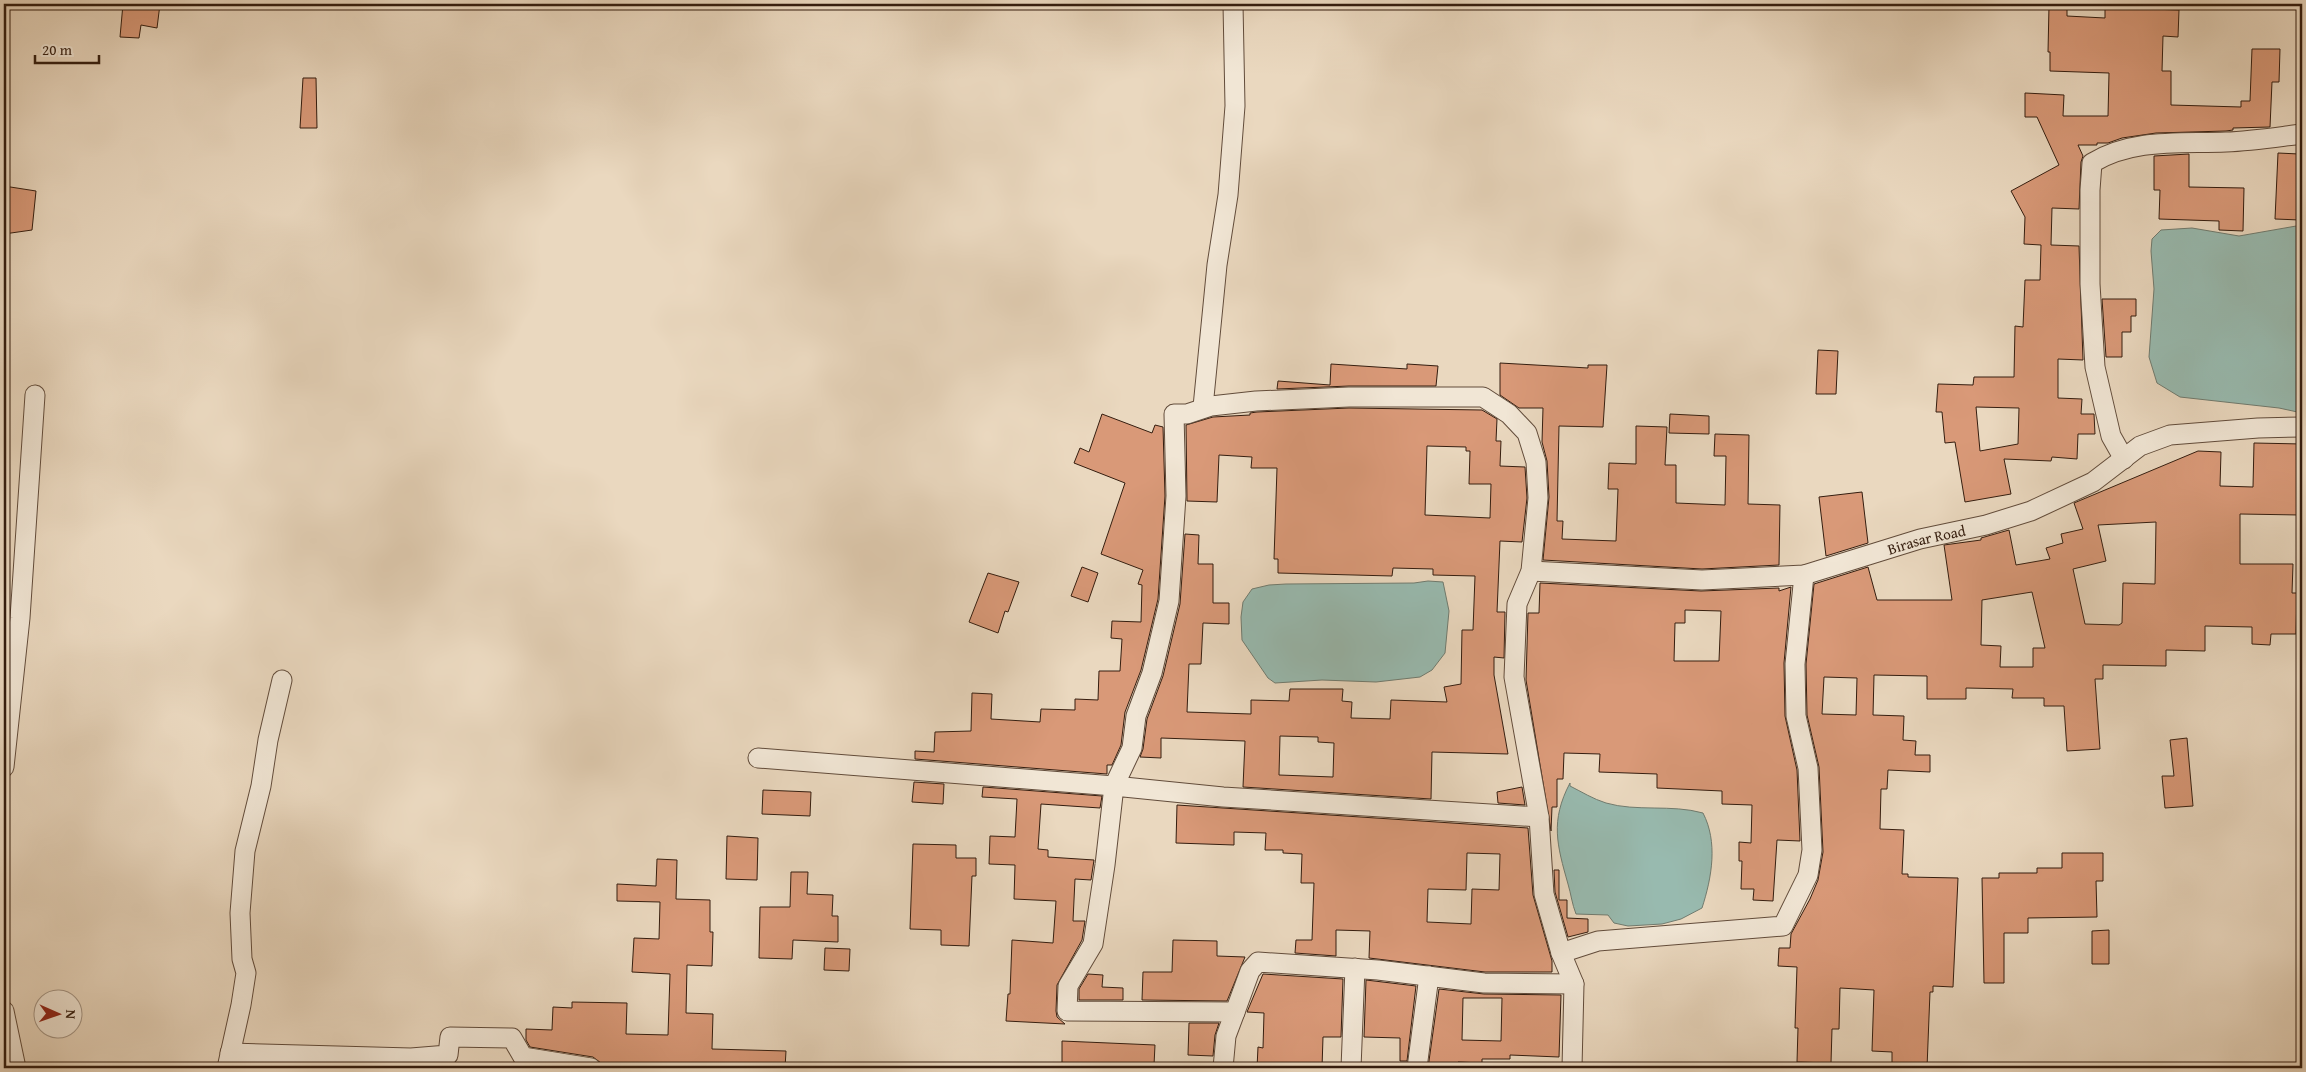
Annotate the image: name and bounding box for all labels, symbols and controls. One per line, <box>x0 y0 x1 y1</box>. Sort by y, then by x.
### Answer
scale bar <box>35 32 99 64</box>
text: 20 m <box>42 39 73 60</box>
street label: Birasar Road <box>1885 519 1967 559</box>
north arrow <box>32 990 82 1040</box>
text: N <box>61 1009 81 1020</box>

